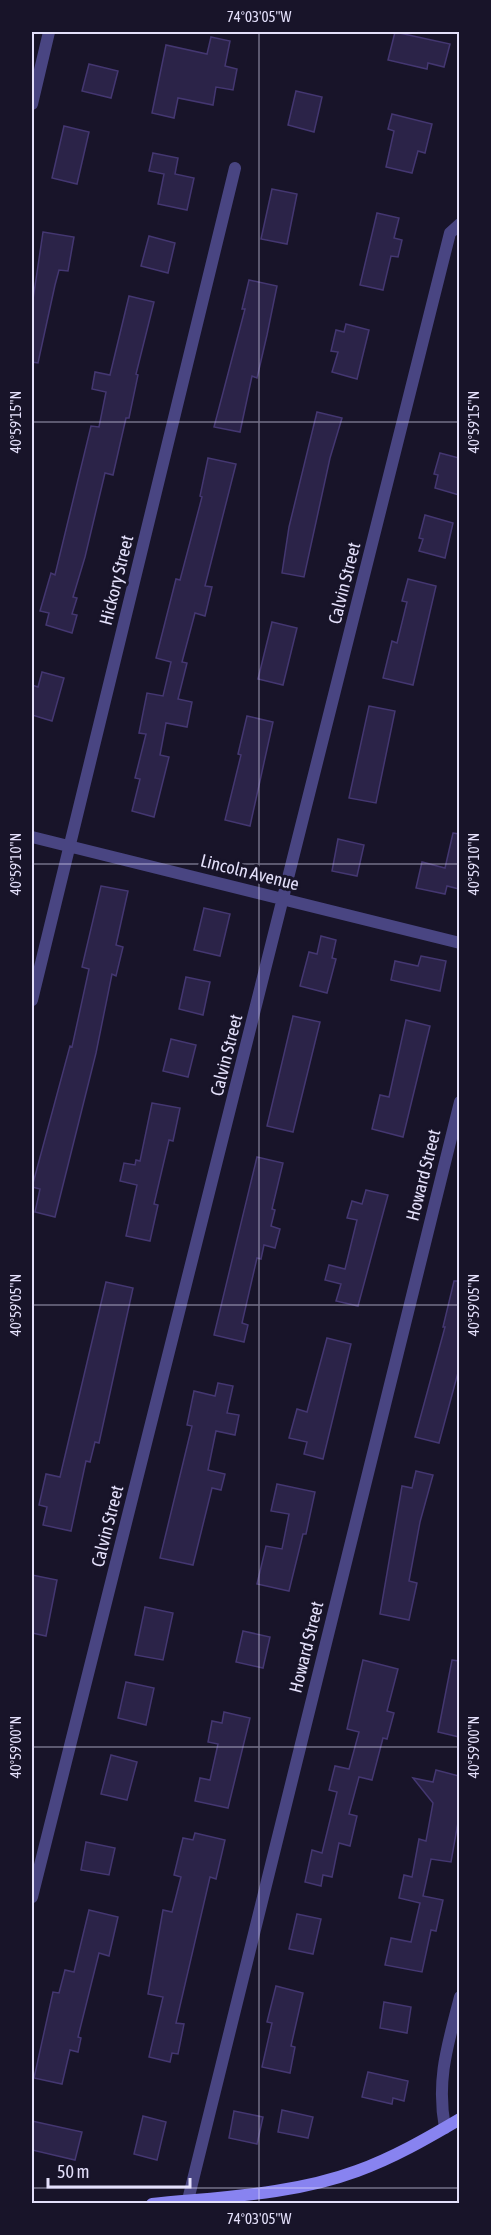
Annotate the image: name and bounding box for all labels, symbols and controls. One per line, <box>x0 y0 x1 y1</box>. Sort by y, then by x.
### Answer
text: 74°03'05"W <box>227 8 291 25</box>
text: 40°59'15"N <box>7 391 24 453</box>
text: 40°59'15"N <box>465 391 482 453</box>
street label: Hickory Street <box>95 533 137 627</box>
street label: Calvin Street <box>324 540 364 626</box>
text: 40°59'10"N <box>7 833 24 895</box>
text: 40°59'10"N <box>465 833 482 895</box>
street label: Lincoln Avenue <box>199 850 301 894</box>
street label: Calvin Street <box>206 1012 246 1098</box>
street label: Howard Street <box>402 1127 444 1223</box>
text: 40°59'05"N <box>7 1274 24 1336</box>
text: 40°59'05"N <box>465 1274 482 1336</box>
street label: Calvin Street <box>87 1483 127 1569</box>
street label: Howard Street <box>285 1599 327 1695</box>
text: 40°59'00"N <box>7 1716 24 1778</box>
text: 40°59'00"N <box>465 1716 482 1778</box>
scale bar <box>48 2151 190 2189</box>
text: 50 m <box>57 2161 89 2182</box>
text: 74°03'05"W <box>227 2210 291 2227</box>

